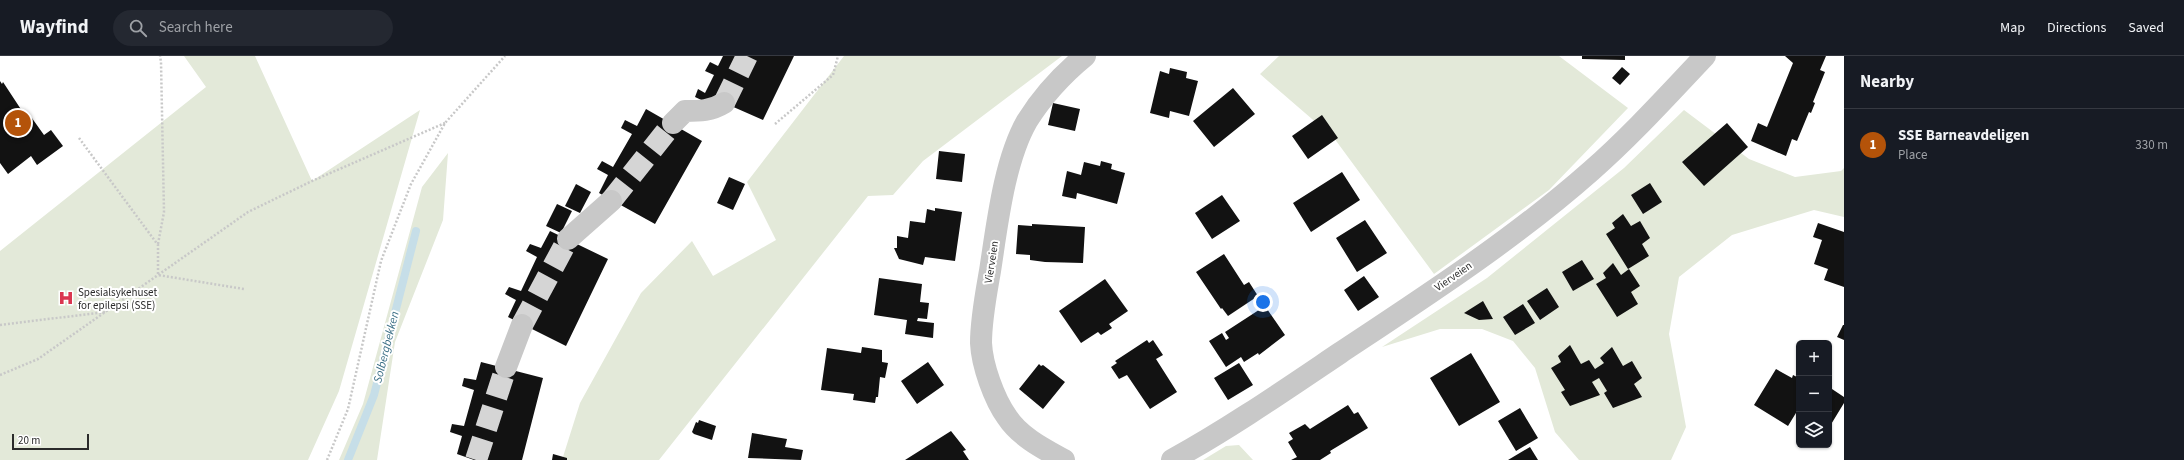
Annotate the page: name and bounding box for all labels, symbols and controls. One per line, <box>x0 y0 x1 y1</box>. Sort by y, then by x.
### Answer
search box <box>113 10 393 46</box>
text: Wayfind <box>20 14 89 41</box>
icon: search <box>127 17 149 39</box>
text: Search here <box>159 17 233 38</box>
text: Map <box>2000 18 2025 38</box>
text: Directions <box>2047 18 2106 38</box>
text: Saved <box>2128 18 2164 38</box>
text: Nearby <box>1860 70 1914 94</box>
pin: 1 <box>5 108 31 138</box>
text: SSE Barneavdeligen <box>1898 125 2029 146</box>
text: 1 <box>1870 136 1876 154</box>
text: 330 m <box>2135 136 2168 154</box>
text: Place <box>1898 146 1927 164</box>
street label: Vierveien <box>981 240 1002 284</box>
street label: Vierveien <box>1432 258 1475 295</box>
place label: Spesialsykehuset for epilepsi (SSE) <box>78 285 157 313</box>
hospital icon: Spesialsykehuset for epilepsi (SSE) <box>57 289 75 307</box>
your location <box>1253 292 1273 312</box>
water label: Solbergbekken <box>369 310 404 385</box>
map controls <box>1796 340 1832 448</box>
button: + <box>1796 340 1832 376</box>
button: − <box>1796 376 1832 412</box>
button: layers <box>1796 412 1832 448</box>
scale bar <box>12 432 89 451</box>
text: 20 m <box>18 433 40 448</box>

